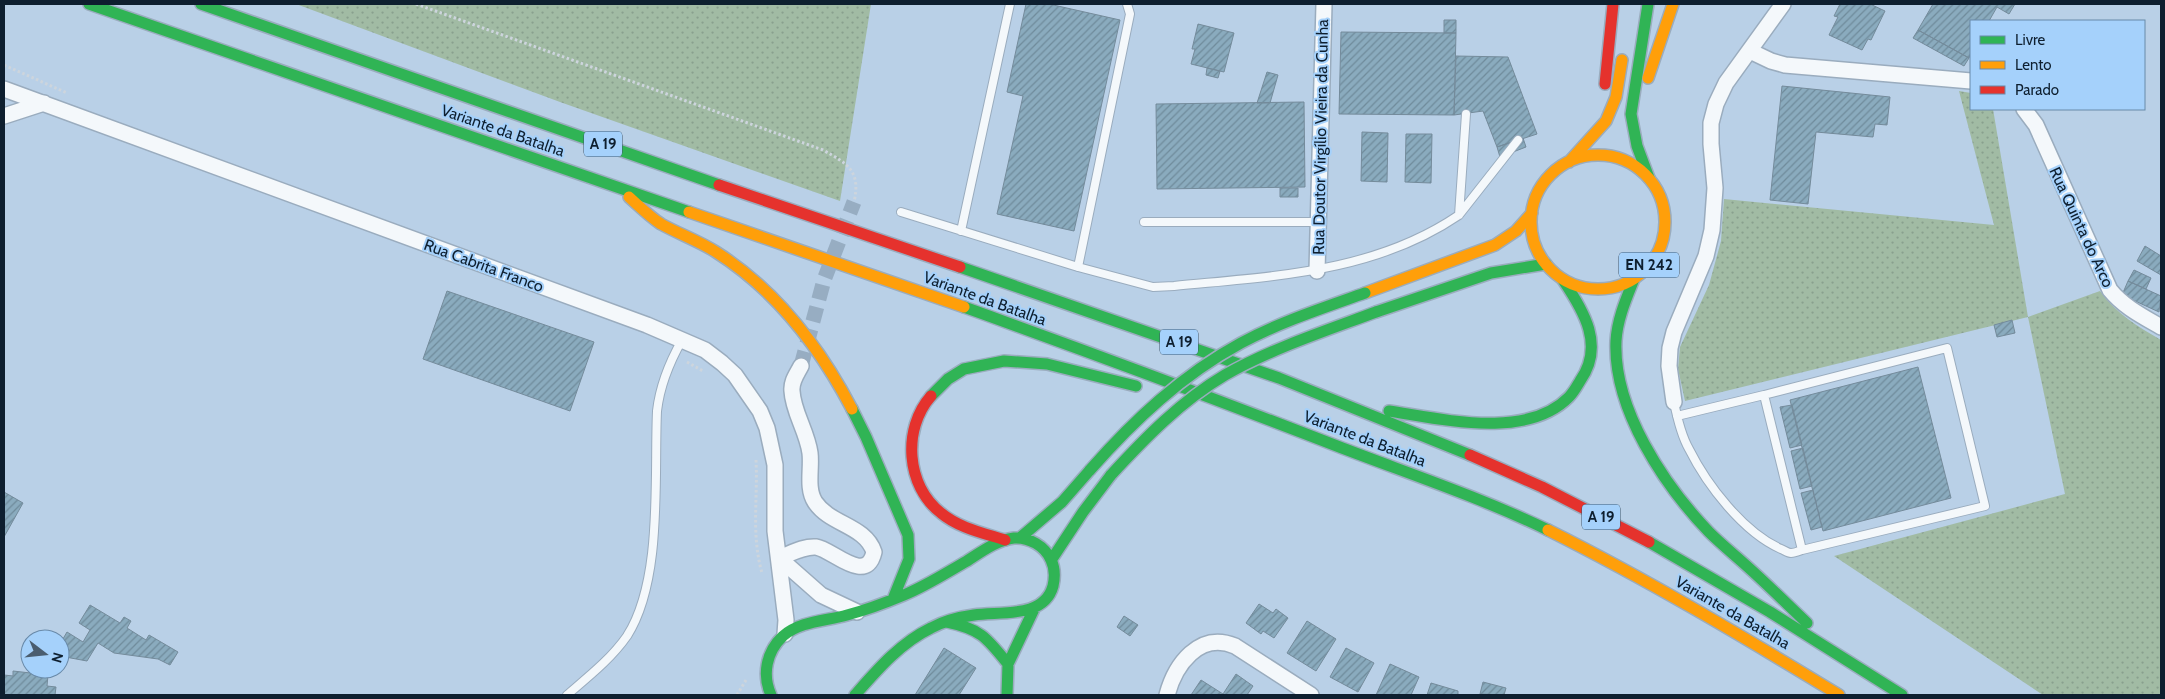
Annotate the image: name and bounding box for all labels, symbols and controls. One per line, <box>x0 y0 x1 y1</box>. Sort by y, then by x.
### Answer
street label: Rua Doutor Virgílio Vieira da Cunha <box>1309 19 1332 255</box>
legend <box>1970 20 2145 110</box>
text: Livre <box>2015 31 2046 49</box>
text: Lento <box>2015 56 2052 74</box>
text: Parado <box>2015 81 2059 99</box>
street label: Variante da Batalha <box>439 100 567 161</box>
road number: A 19 <box>584 132 622 156</box>
street label: Rua Quinta do Arco <box>2045 164 2118 291</box>
street label: Rua Cabrita Franco <box>421 235 546 296</box>
road number: EN 242 <box>1619 252 1679 278</box>
street label: Variante da Batalha <box>921 267 1049 330</box>
road number: A 19 <box>1160 330 1198 354</box>
street label: Variante da Batalha <box>1301 406 1429 471</box>
road number: A 19 <box>1582 504 1620 530</box>
street label: Variante da Batalha <box>1672 572 1794 653</box>
north arrow <box>20 629 70 679</box>
text: N <box>47 650 68 665</box>

